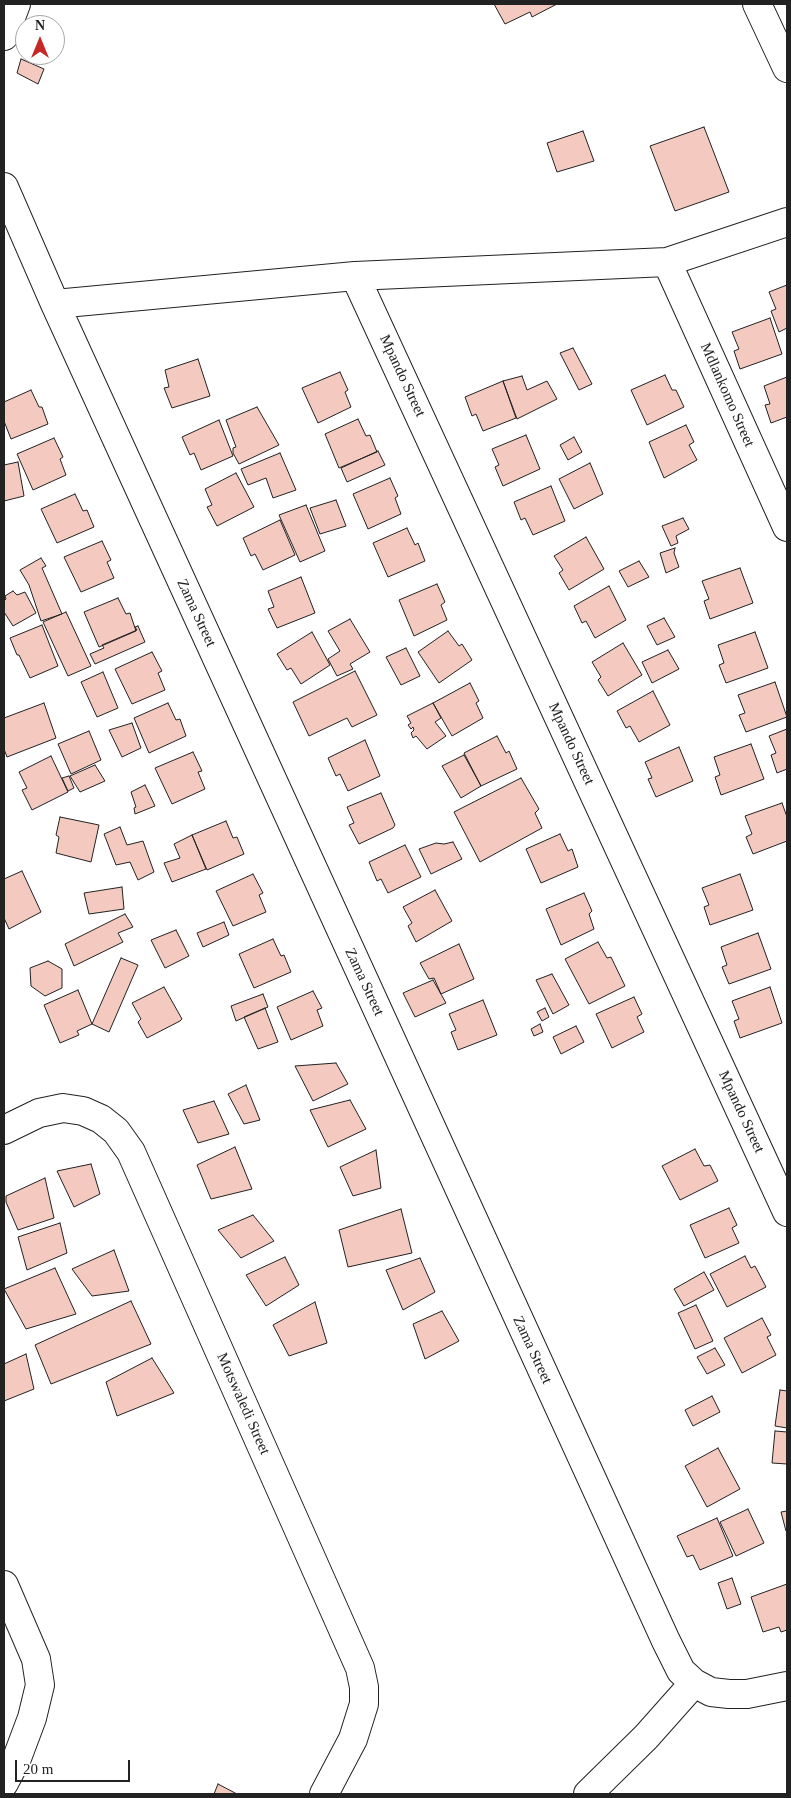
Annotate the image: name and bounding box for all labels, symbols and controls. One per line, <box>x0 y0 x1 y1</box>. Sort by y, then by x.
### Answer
north arrow <box>15 15 65 65</box>
text: N <box>35 18 45 33</box>
street label: Mpando Street <box>375 332 429 420</box>
street label: Mdlankomo Street <box>696 340 758 450</box>
street label: Zama Street <box>172 576 220 650</box>
street label: Mpando Street <box>544 700 598 788</box>
street label: Zama Street <box>340 945 388 1019</box>
street label: Mpando Street <box>714 1068 768 1156</box>
street label: Zama Street <box>508 1313 556 1387</box>
street label: Motswaledi Street <box>212 1350 274 1458</box>
scale bar <box>18 1750 132 1782</box>
text: 20 m <box>23 1761 53 1777</box>

